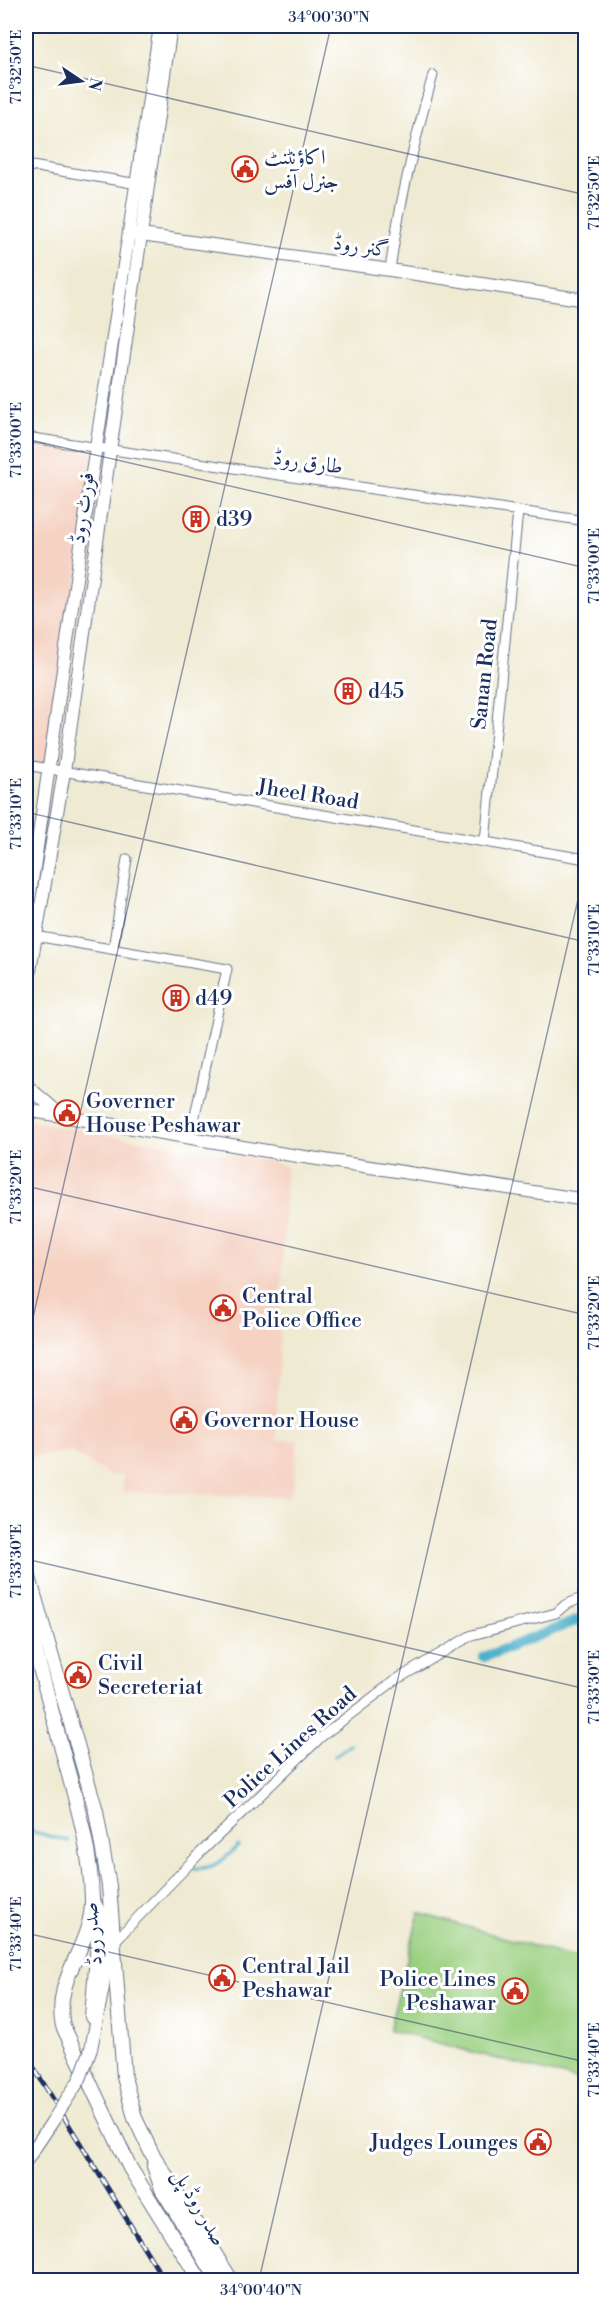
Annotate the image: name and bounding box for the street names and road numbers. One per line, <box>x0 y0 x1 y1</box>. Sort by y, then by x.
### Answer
street label: گنر روڈ <box>331 230 390 264</box>
street label: طارق روڈ <box>271 445 344 481</box>
street label: فورٹ روڈ <box>65 471 101 546</box>
street label: Sanan Road <box>466 617 504 731</box>
street label: Jheel Road <box>254 774 361 816</box>
street label: Police Lines Road <box>219 1681 362 1814</box>
street label: صدر روڈ <box>77 1901 109 1967</box>
street label: صدر روڈ پل <box>166 2164 232 2251</box>

